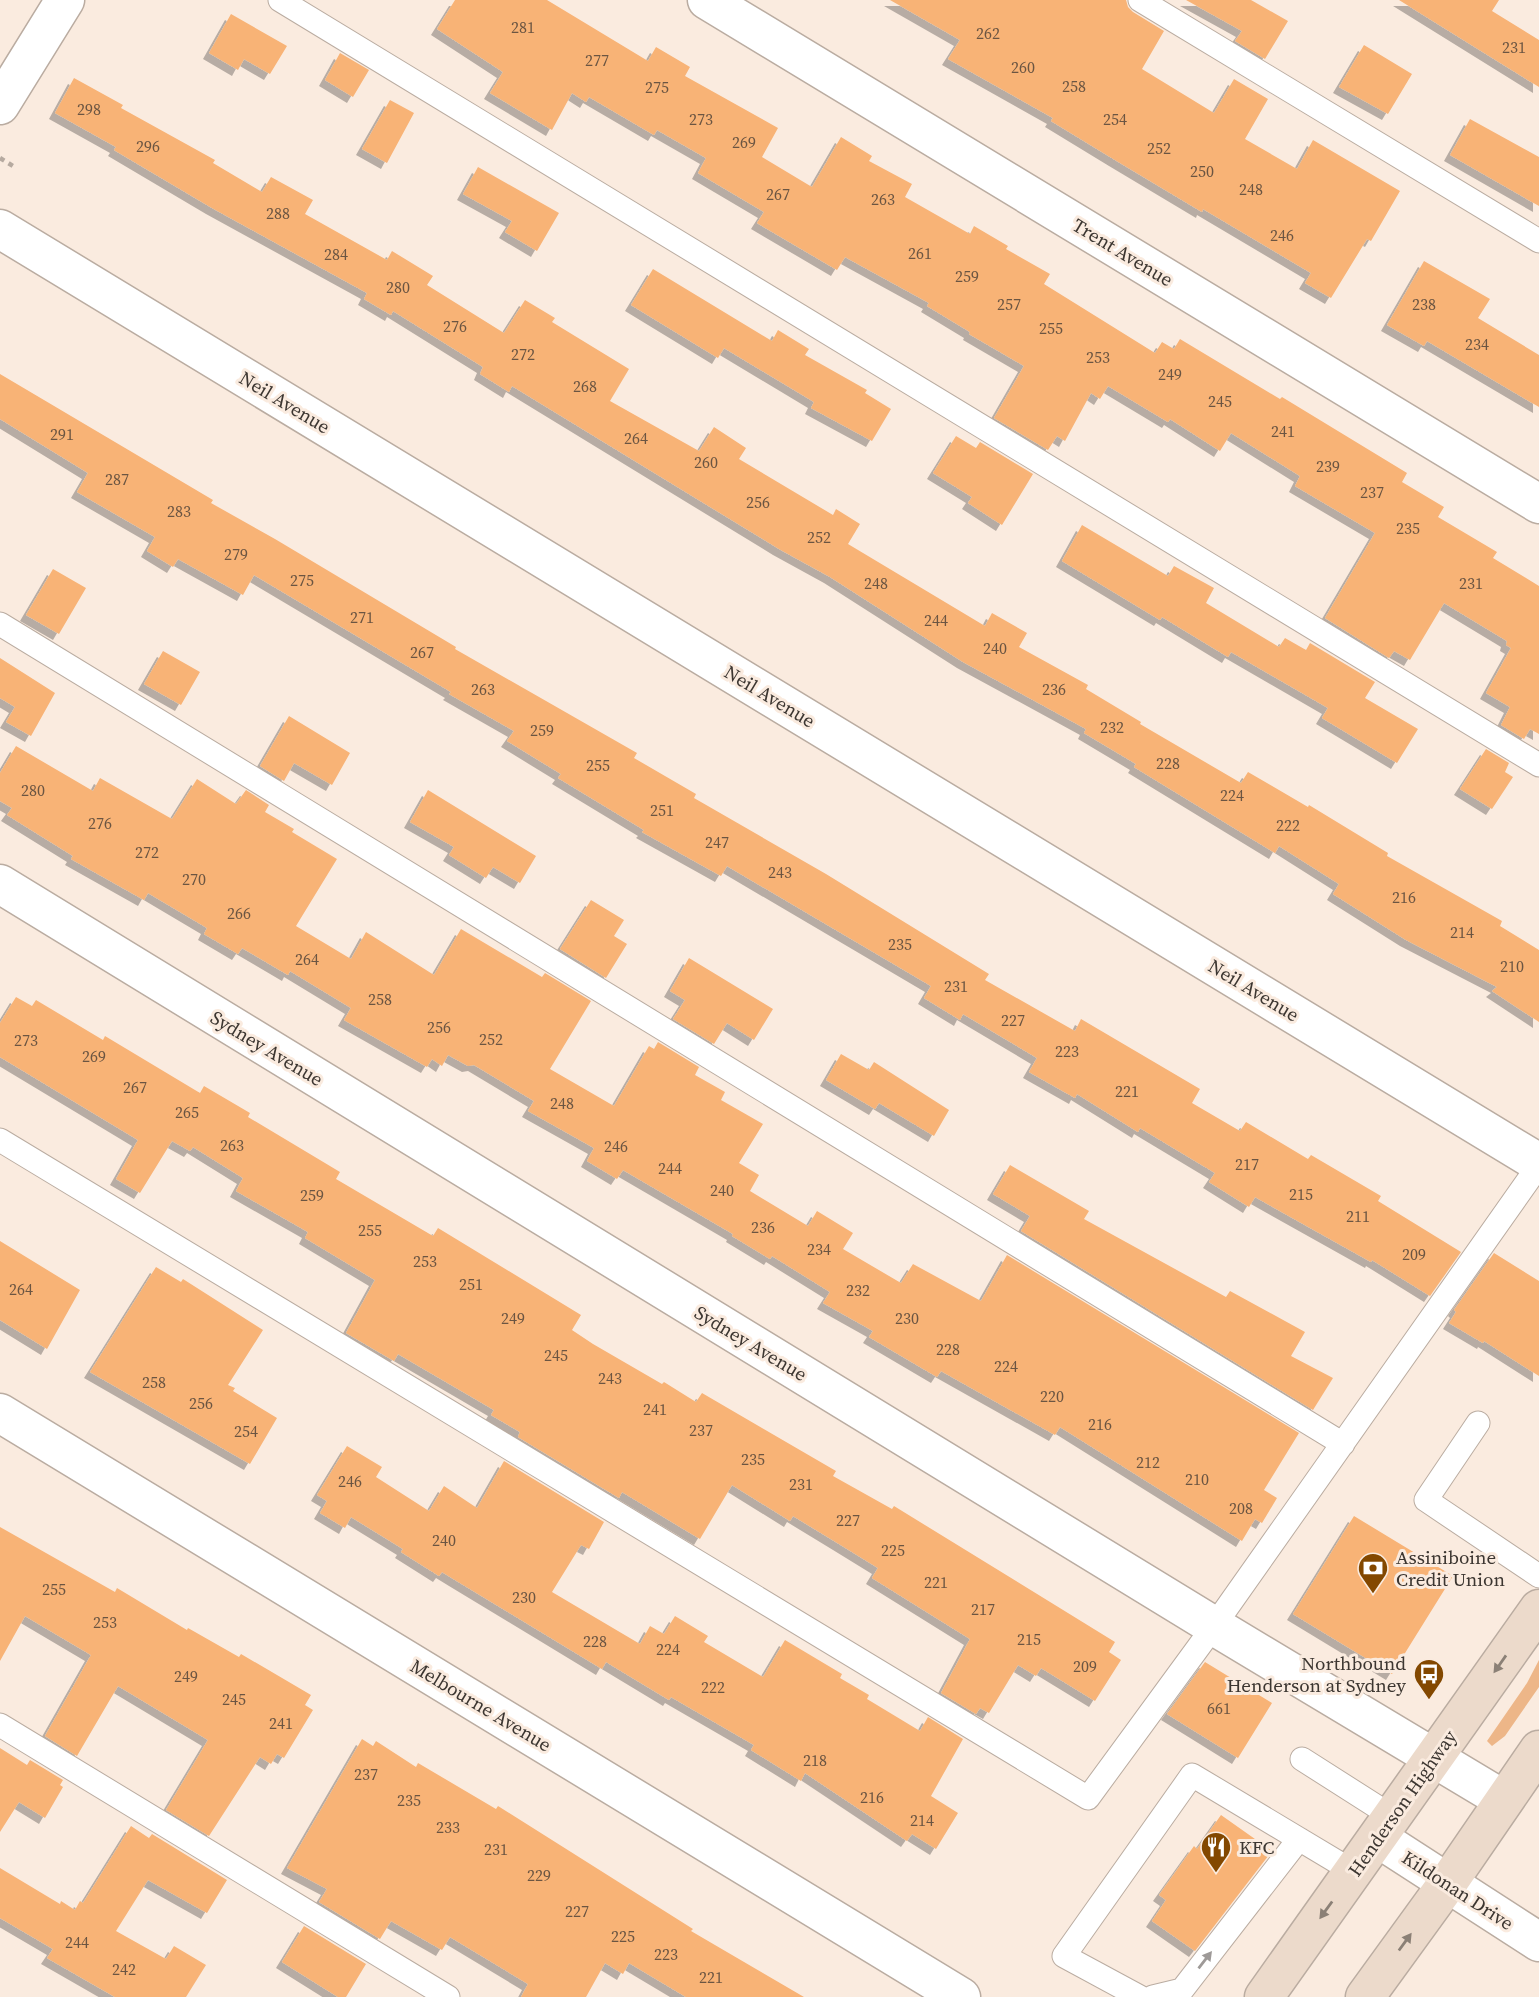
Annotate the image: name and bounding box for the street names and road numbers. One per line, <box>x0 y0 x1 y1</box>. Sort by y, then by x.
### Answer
street label: Trent Avenue <box>1068 212 1178 292</box>
street label: Neil Avenue <box>235 365 335 439</box>
street label: Neil Avenue <box>720 659 820 733</box>
street label: Neil Avenue <box>1204 953 1304 1027</box>
street label: Sydney Avenue <box>206 1004 328 1092</box>
street label: Sydney Avenue <box>690 1299 812 1387</box>
street label: Melbourne Avenue <box>406 1653 556 1757</box>
street label: Henderson Highway <box>1342 1724 1462 1881</box>
street label: Kildonan Drive <box>1397 1844 1519 1936</box>

